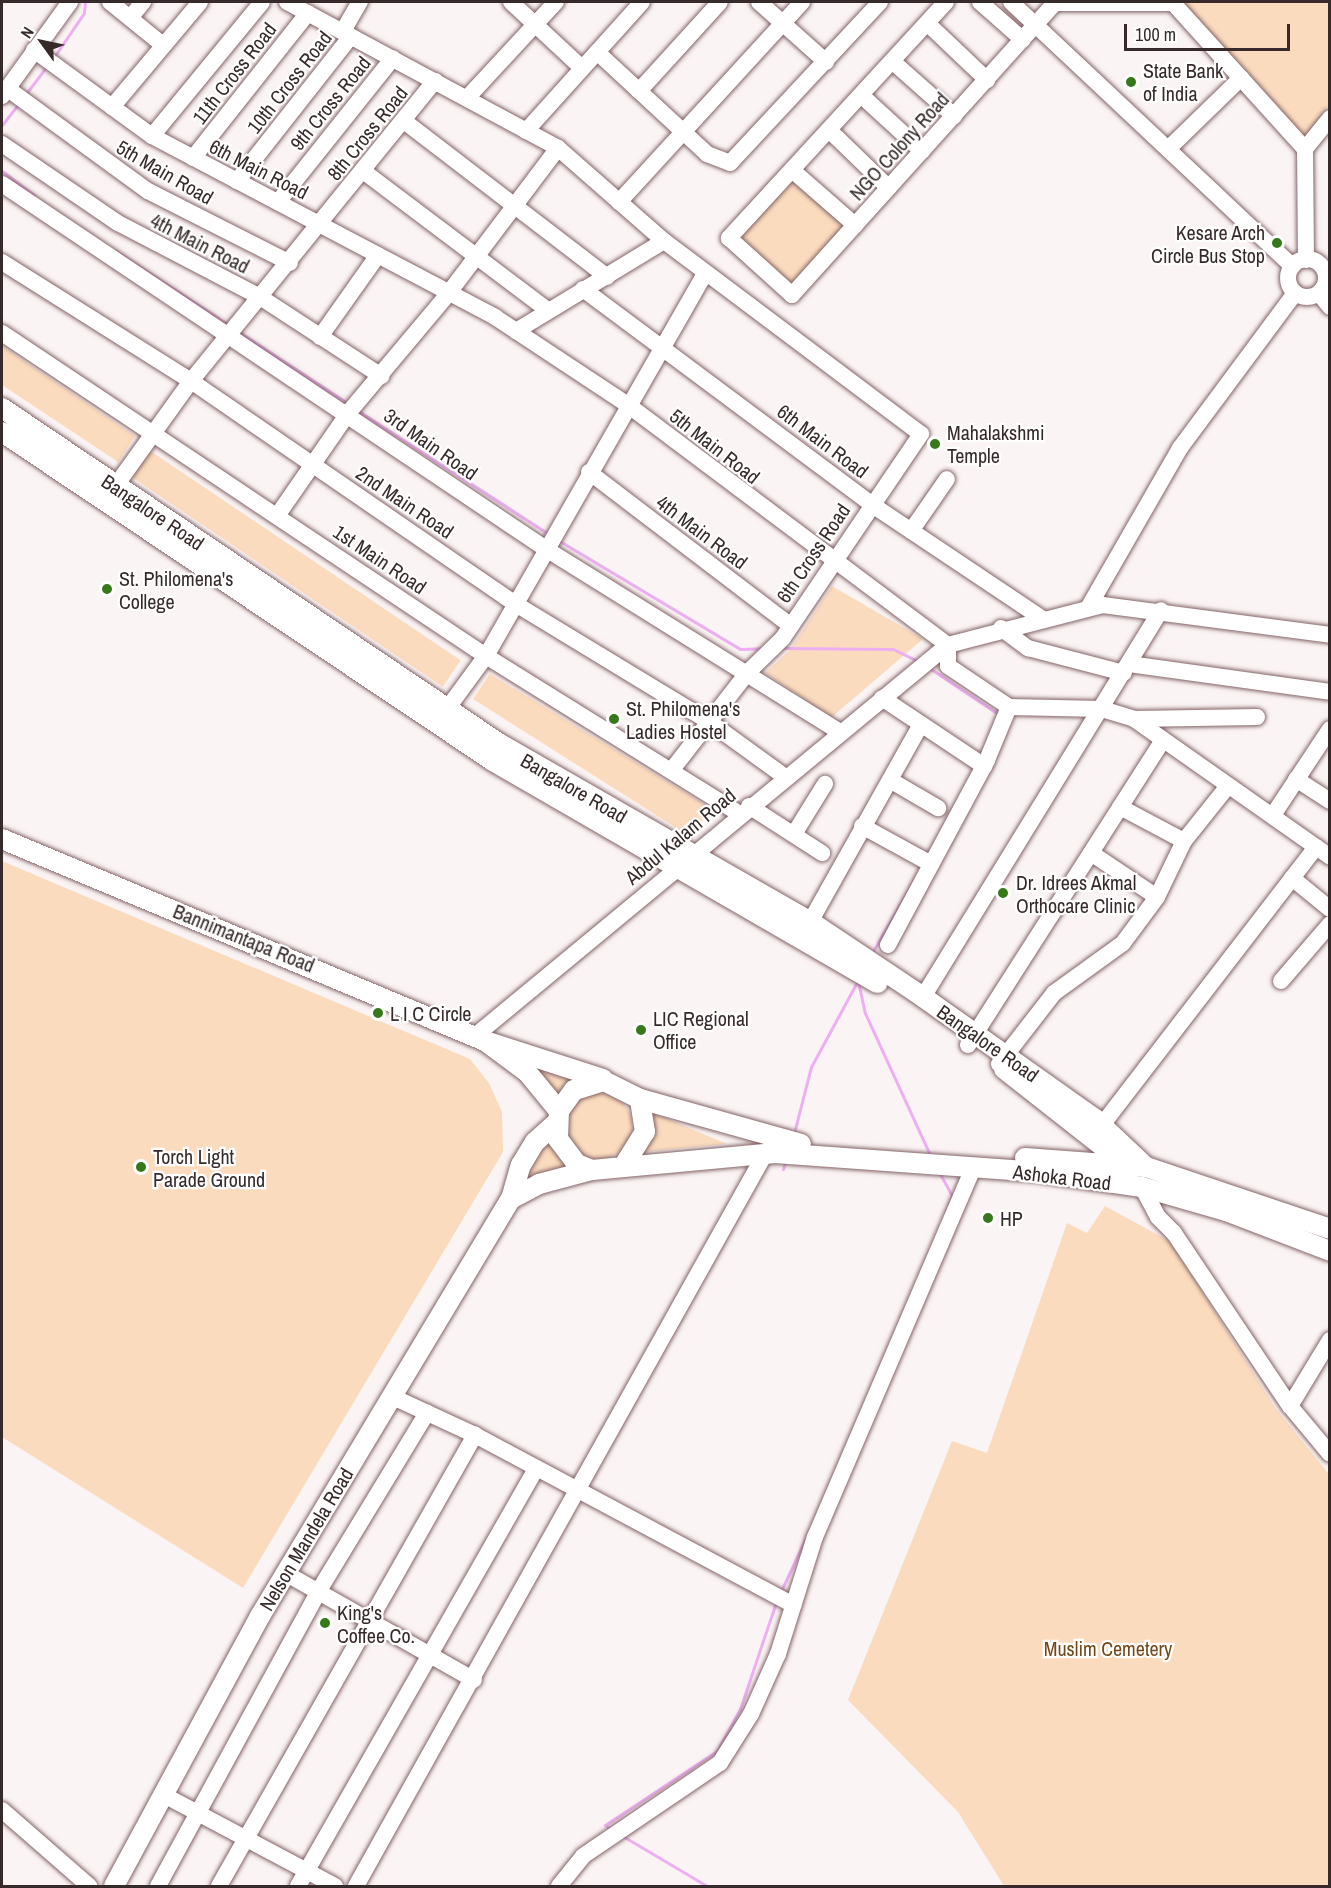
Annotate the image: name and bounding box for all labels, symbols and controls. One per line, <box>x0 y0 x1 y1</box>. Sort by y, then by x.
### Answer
north arrow <box>12 12 72 72</box>
scale bar <box>1127 12 1294 50</box>
street label: 11th Cross Road <box>187 18 281 128</box>
text: N <box>15 22 39 42</box>
text: 100 m <box>1135 22 1176 47</box>
street label: 10th Cross Road <box>242 26 336 138</box>
street label: 9th Cross Road <box>285 51 375 155</box>
place label: State Bank of India <box>1143 58 1223 105</box>
marker: State Bank of India <box>1124 75 1138 89</box>
street label: 8th Cross Road <box>322 81 412 185</box>
street label: NGO Colony Road <box>844 87 954 205</box>
street label: 6th Main Road <box>206 134 312 204</box>
street label: 5th Main Road <box>112 135 218 209</box>
street label: 4th Main Road <box>147 208 253 278</box>
place label: Kesare Arch Circle Bus Stop <box>1151 220 1265 267</box>
marker: Kesare Arch Circle Bus Stop <box>1270 236 1284 250</box>
street label: 6th Main Road <box>773 399 873 483</box>
street label: 3rd Main Road <box>380 403 482 485</box>
street label: 5th Main Road <box>665 403 765 489</box>
place label: Mahalakshmi Temple <box>947 420 1045 467</box>
marker: Mahalakshmi Temple <box>928 437 942 451</box>
street label: 2nd Main Road <box>352 461 458 543</box>
street label: Bangalore Road <box>97 469 209 555</box>
street label: 4th Main Road <box>652 490 752 574</box>
street label: 6th Cross Road <box>771 499 855 607</box>
street label: 1st Main Road <box>329 519 431 599</box>
place label: St. Philomena's College <box>119 566 233 613</box>
marker: St. Philomena's College <box>100 582 114 596</box>
place label: St. Philomena's Ladies Hostel <box>626 696 740 743</box>
marker: St. Philomena's Ladies Hostel <box>607 712 621 726</box>
street label: Bangalore Road <box>517 748 631 828</box>
street label: Abdul Kalam Road <box>620 783 740 889</box>
place label: Dr. Idrees Akmal Orthocare Clinic <box>1016 870 1137 917</box>
marker: Dr. Idrees Akmal Orthocare Clinic <box>994 884 1012 902</box>
street label: Bannimantapa Road <box>170 899 318 977</box>
street label: Bangalore Road <box>933 999 1043 1087</box>
place label: L I C Circle <box>390 1001 472 1025</box>
marker: L I C Circle <box>371 1006 385 1020</box>
place label: LIC Regional Office <box>653 1006 749 1053</box>
marker: LIC Regional Office <box>634 1023 648 1037</box>
place label: Torch Light Parade Ground <box>153 1144 265 1191</box>
street label: Ashoka Road <box>1012 1159 1112 1195</box>
marker: Torch Light Parade Ground <box>134 1160 148 1174</box>
place label: HP <box>1000 1206 1023 1230</box>
marker: HP <box>981 1211 995 1225</box>
street label: Nelson Mandela Road <box>254 1463 358 1615</box>
place label: King's Coffee Co. <box>337 1600 415 1647</box>
marker: King's Coffee Co. <box>318 1616 332 1630</box>
park label: Muslim Cemetery <box>1044 1636 1172 1660</box>

